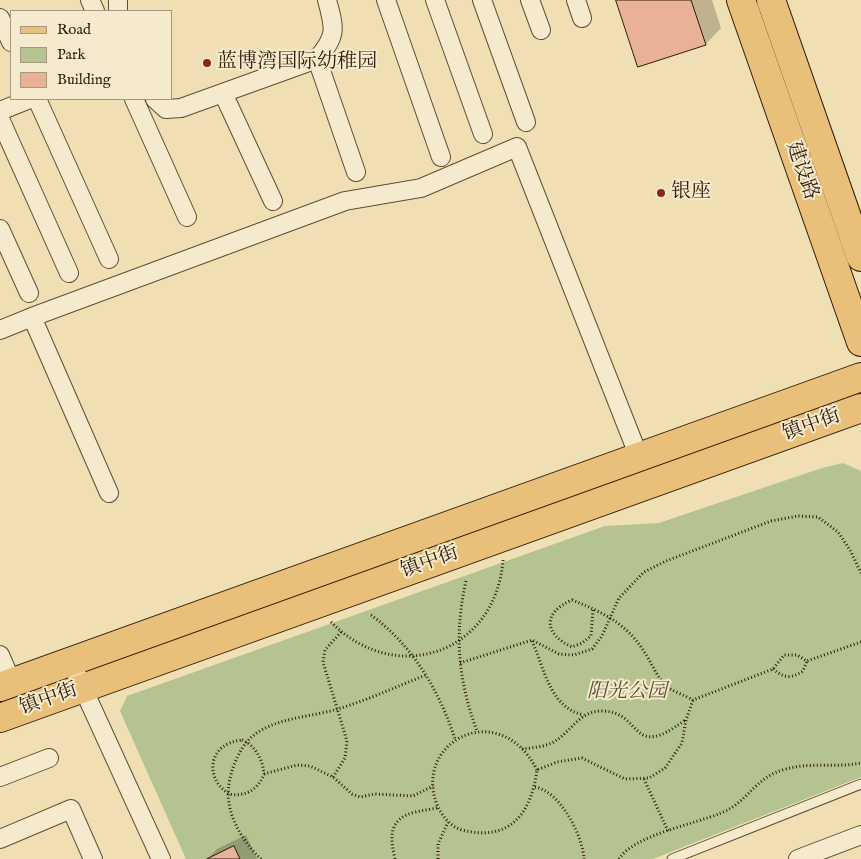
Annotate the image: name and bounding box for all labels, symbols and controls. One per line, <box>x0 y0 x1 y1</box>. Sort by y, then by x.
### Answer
legend <box>10 10 172 100</box>
text: Road <box>57 20 91 39</box>
text: Park <box>57 45 86 64</box>
place label: 蓝博湾国际幼稚园 <box>217 51 377 75</box>
marker: 蓝博湾国际幼稚园 <box>201 57 213 69</box>
text: Building <box>57 70 111 89</box>
street label: 建设路 <box>780 139 822 203</box>
place label: 银座 <box>671 181 711 205</box>
marker: 银座 <box>655 187 667 199</box>
street label: 镇中街 <box>780 404 844 448</box>
street label: 镇中街 <box>398 541 462 585</box>
street label: 镇中街 <box>17 678 81 722</box>
park label: 阳光公园 <box>587 681 667 705</box>

